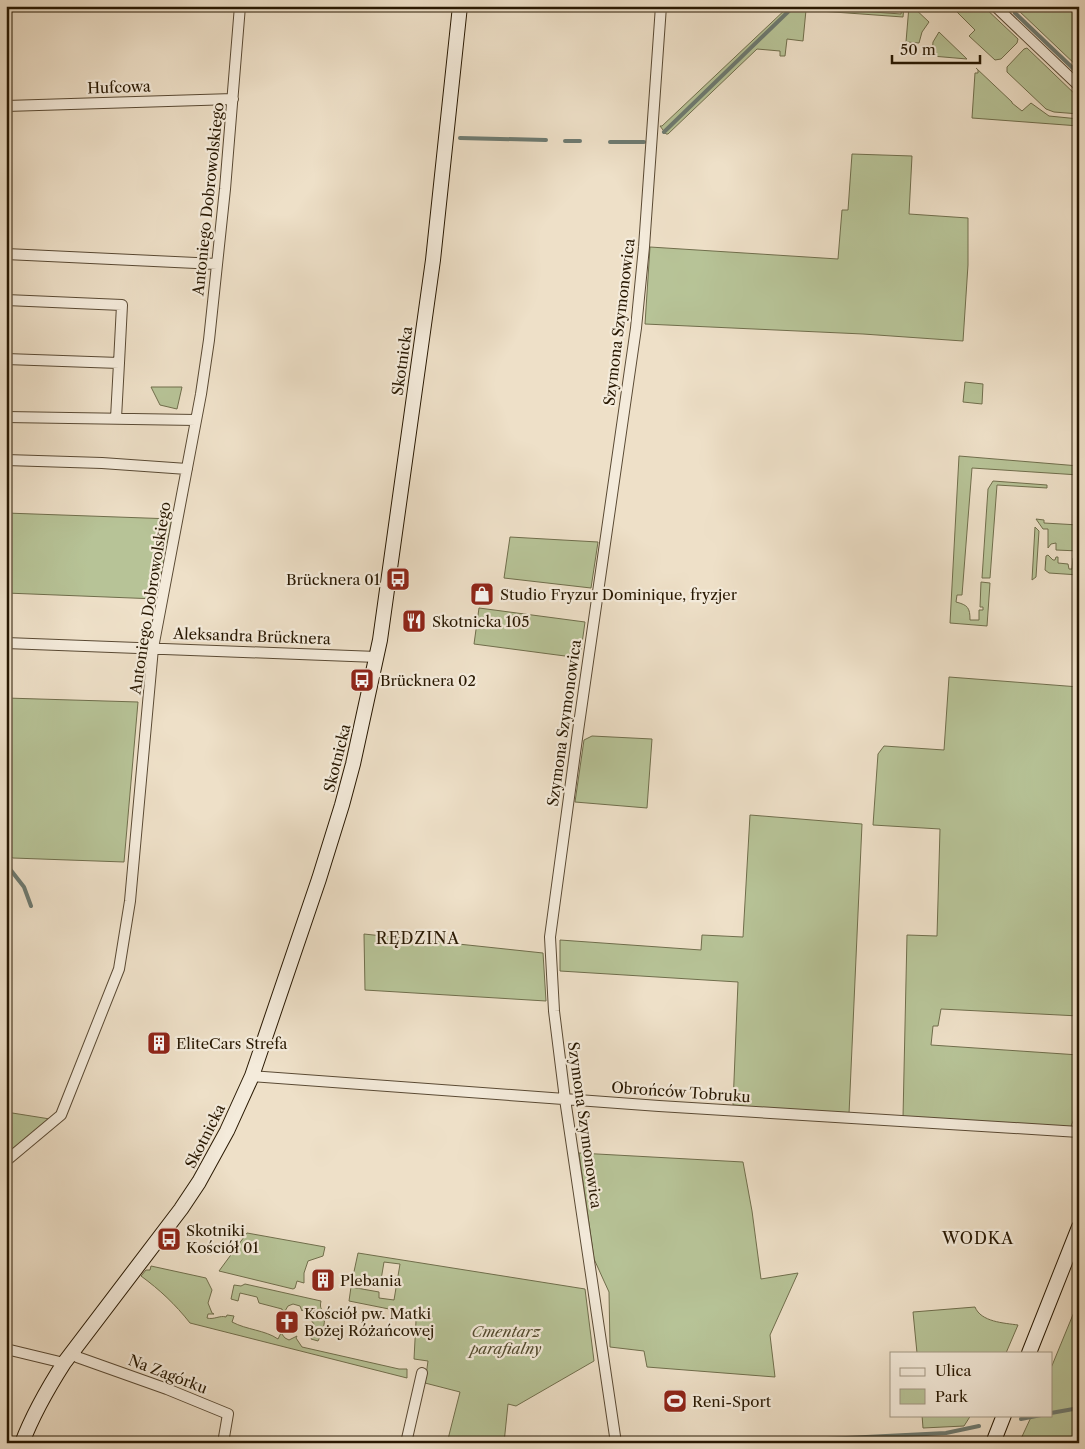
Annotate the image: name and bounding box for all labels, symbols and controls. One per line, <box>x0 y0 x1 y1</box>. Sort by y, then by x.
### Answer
scale bar <box>892 32 980 64</box>
text: 50 m <box>900 40 936 59</box>
street label: Hufcowa <box>87 76 151 98</box>
street label: Antoniego Dobrowolskiego <box>188 101 228 298</box>
street label: Szymona Szymonowica <box>599 237 639 407</box>
street label: Skotnicka <box>388 325 416 397</box>
street label: Antoniego Dobrowolskiego <box>125 500 175 697</box>
bus stop icon: Brücknera 01 <box>385 566 411 592</box>
place label: Brücknera 01 <box>286 570 381 589</box>
shop icon: Studio Fryzur Dominique, fryzjer <box>469 581 495 607</box>
place label: Studio Fryzur Dominique, fryzjer <box>500 585 738 604</box>
restaurant icon: Skotnicka 105 <box>401 608 427 634</box>
place label: Skotnicka 105 <box>432 612 529 631</box>
street label: Aleksandra Brücknera <box>172 624 331 648</box>
street label: Szymona Szymonowica <box>543 638 585 808</box>
bus stop icon: Brücknera 02 <box>349 667 375 693</box>
place label: Brücknera 02 <box>380 671 476 690</box>
street label: Skotnicka <box>319 722 355 794</box>
district label: RĘDZINA <box>376 928 460 948</box>
building icon: EliteCars Strefa <box>146 1030 172 1056</box>
place label: EliteCars Strefa <box>176 1034 288 1053</box>
street label: Szymona Szymonowica <box>564 1040 606 1210</box>
street label: Obrońców Tobruku <box>611 1078 751 1106</box>
street label: Skotnicka <box>181 1101 229 1171</box>
place label: Skotniki Kościół 01 <box>186 1221 260 1257</box>
bus stop icon: Skotniki Kościół 01 <box>156 1226 182 1252</box>
district label: WODKA <box>941 1228 1014 1248</box>
building icon: Plebania <box>310 1267 336 1293</box>
place label: Plebania <box>340 1271 402 1290</box>
place label: Kościół pw. Matki Bożej Różańcowej <box>304 1304 434 1340</box>
church icon: Kościół pw. Matki Bożej Różańcowej <box>274 1309 300 1335</box>
park label: Cmentarz parafialny <box>467 1322 542 1358</box>
street label: Na Zagórku <box>126 1350 210 1398</box>
legend <box>890 1352 1052 1416</box>
text: Ulica <box>935 1361 971 1380</box>
text: Park <box>935 1387 969 1406</box>
sports icon: Reni-Sport <box>662 1388 688 1414</box>
place label: Reni-Sport <box>692 1392 772 1411</box>

